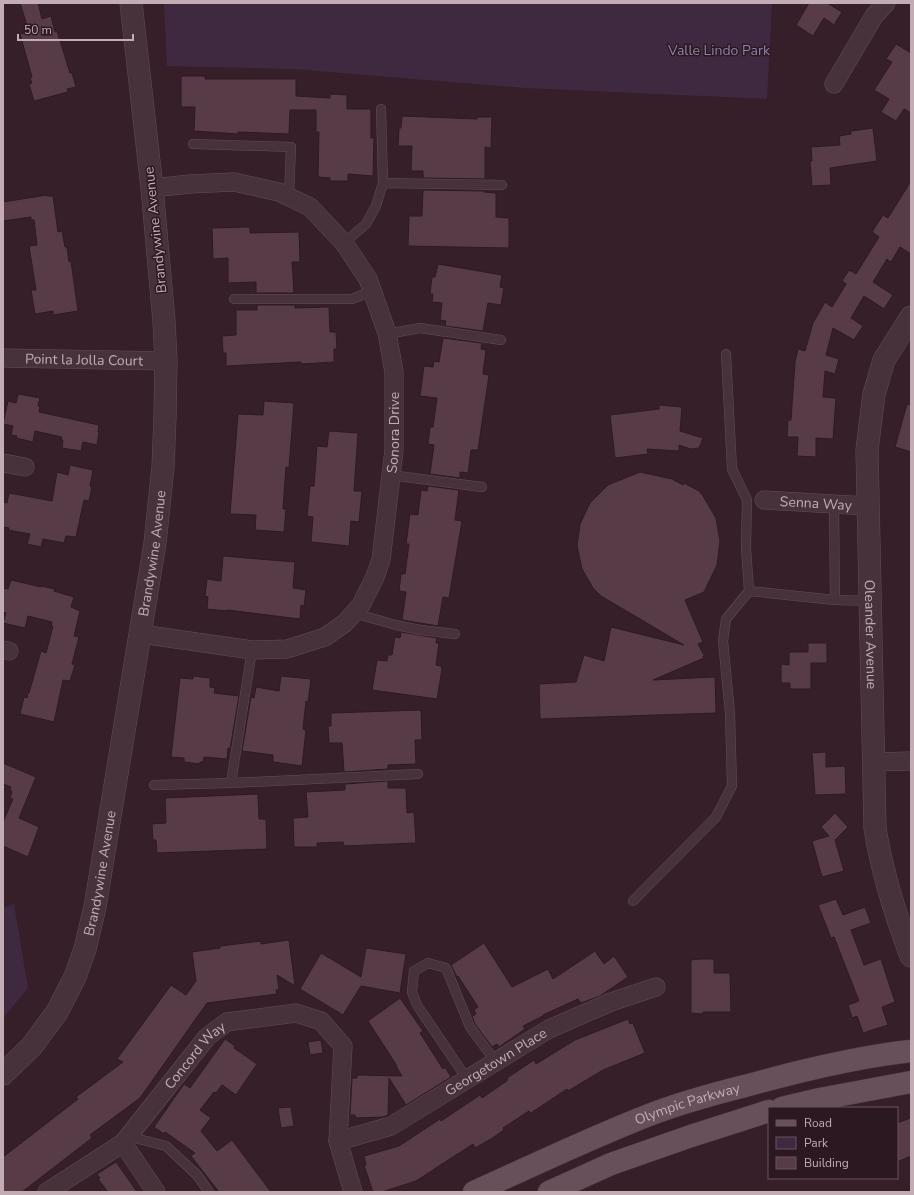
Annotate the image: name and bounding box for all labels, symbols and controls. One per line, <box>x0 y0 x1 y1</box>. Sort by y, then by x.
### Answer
scale bar <box>18 16 133 42</box>
text: 50 m <box>24 22 52 38</box>
park label: Valle Lindo Park <box>667 41 771 60</box>
street label: Brandywine Avenue <box>139 166 172 294</box>
street label: Point la Jolla Court <box>25 349 143 371</box>
street label: Sonora Drive <box>382 392 404 474</box>
street label: Brandywine Avenue <box>134 489 170 618</box>
street label: Senna Way <box>779 492 853 515</box>
street label: Oleander Avenue <box>860 579 881 689</box>
street label: Brandywine Avenue <box>79 809 121 938</box>
street label: Concord Way <box>160 1017 230 1093</box>
street label: Georgetown Place <box>442 1024 550 1101</box>
street label: Olympic Parkway <box>632 1078 743 1130</box>
legend <box>768 1107 898 1179</box>
text: Road <box>804 1115 832 1131</box>
text: Park <box>804 1135 829 1151</box>
text: Building <box>804 1155 849 1171</box>

